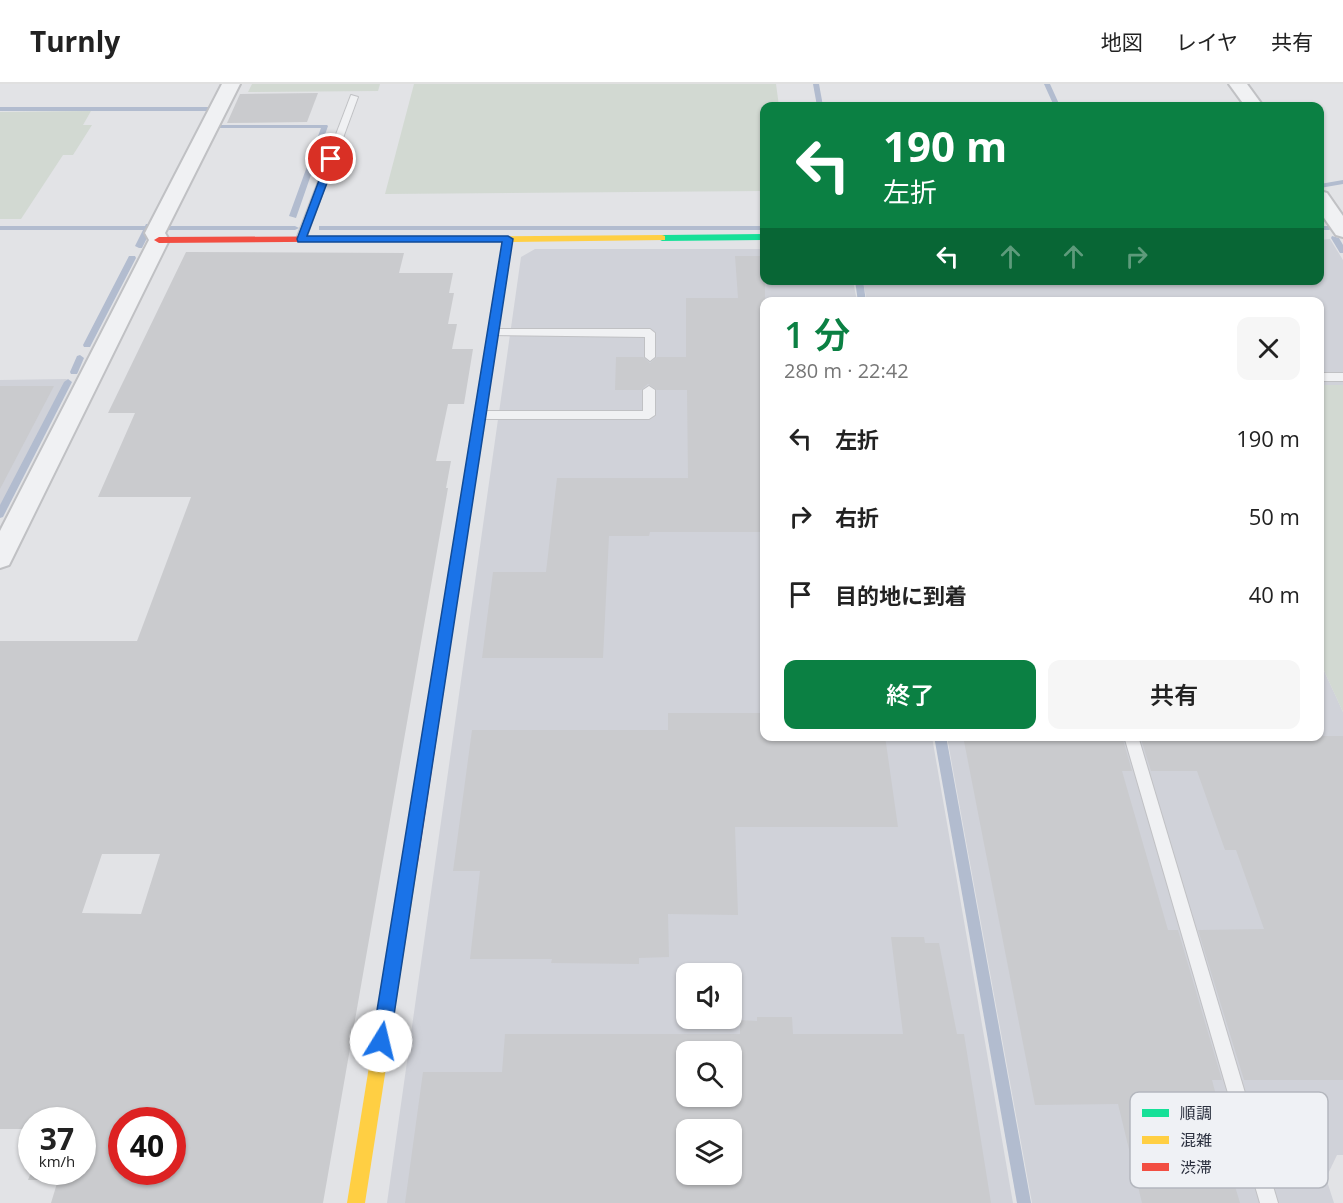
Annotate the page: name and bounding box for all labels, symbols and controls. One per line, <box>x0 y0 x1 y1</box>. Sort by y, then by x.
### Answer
text: Turnly <box>30 22 120 60</box>
text: 地図 <box>1101 28 1143 56</box>
text: レイヤ <box>1176 28 1238 56</box>
text: 共有 <box>1271 28 1313 56</box>
text: 190 m <box>883 117 1007 174</box>
icon: left <box>784 126 862 204</box>
pin <box>305 133 356 184</box>
icon: arrive <box>314 142 347 175</box>
text: 左折 <box>883 173 937 210</box>
icon: left <box>931 240 964 273</box>
icon: ahead <box>994 240 1027 273</box>
icon: ahead <box>1057 240 1090 273</box>
icon: right <box>1120 240 1153 273</box>
text: 1 分 <box>784 310 850 359</box>
button: close <box>1237 317 1300 380</box>
text: 280 m · 22:42 <box>784 357 909 384</box>
icon: left <box>784 422 817 455</box>
text: 190 m <box>1236 423 1300 453</box>
text: 左折 <box>835 424 879 454</box>
icon: right <box>784 500 817 533</box>
text: 50 m <box>1249 501 1300 531</box>
text: 右折 <box>835 502 879 532</box>
icon: arrive <box>784 578 817 611</box>
text: 40 m <box>1249 579 1300 609</box>
text: 目的地に到着 <box>835 580 967 610</box>
button: 終了 <box>784 660 1036 729</box>
button: 共有 <box>1048 660 1300 729</box>
map controls <box>676 963 742 1185</box>
button: sound <box>676 963 742 1029</box>
position arrow <box>349 1009 413 1073</box>
button: search <box>676 1041 742 1107</box>
legend <box>1130 1092 1328 1188</box>
text: 順調 <box>1180 1102 1212 1124</box>
speed limit sign: 40 <box>108 1107 186 1185</box>
text: 37 <box>40 1118 74 1159</box>
button: layers <box>676 1119 742 1185</box>
text: 混雑 <box>1180 1129 1212 1151</box>
text: km/h <box>39 1151 75 1171</box>
text: 渋滞 <box>1180 1156 1212 1178</box>

